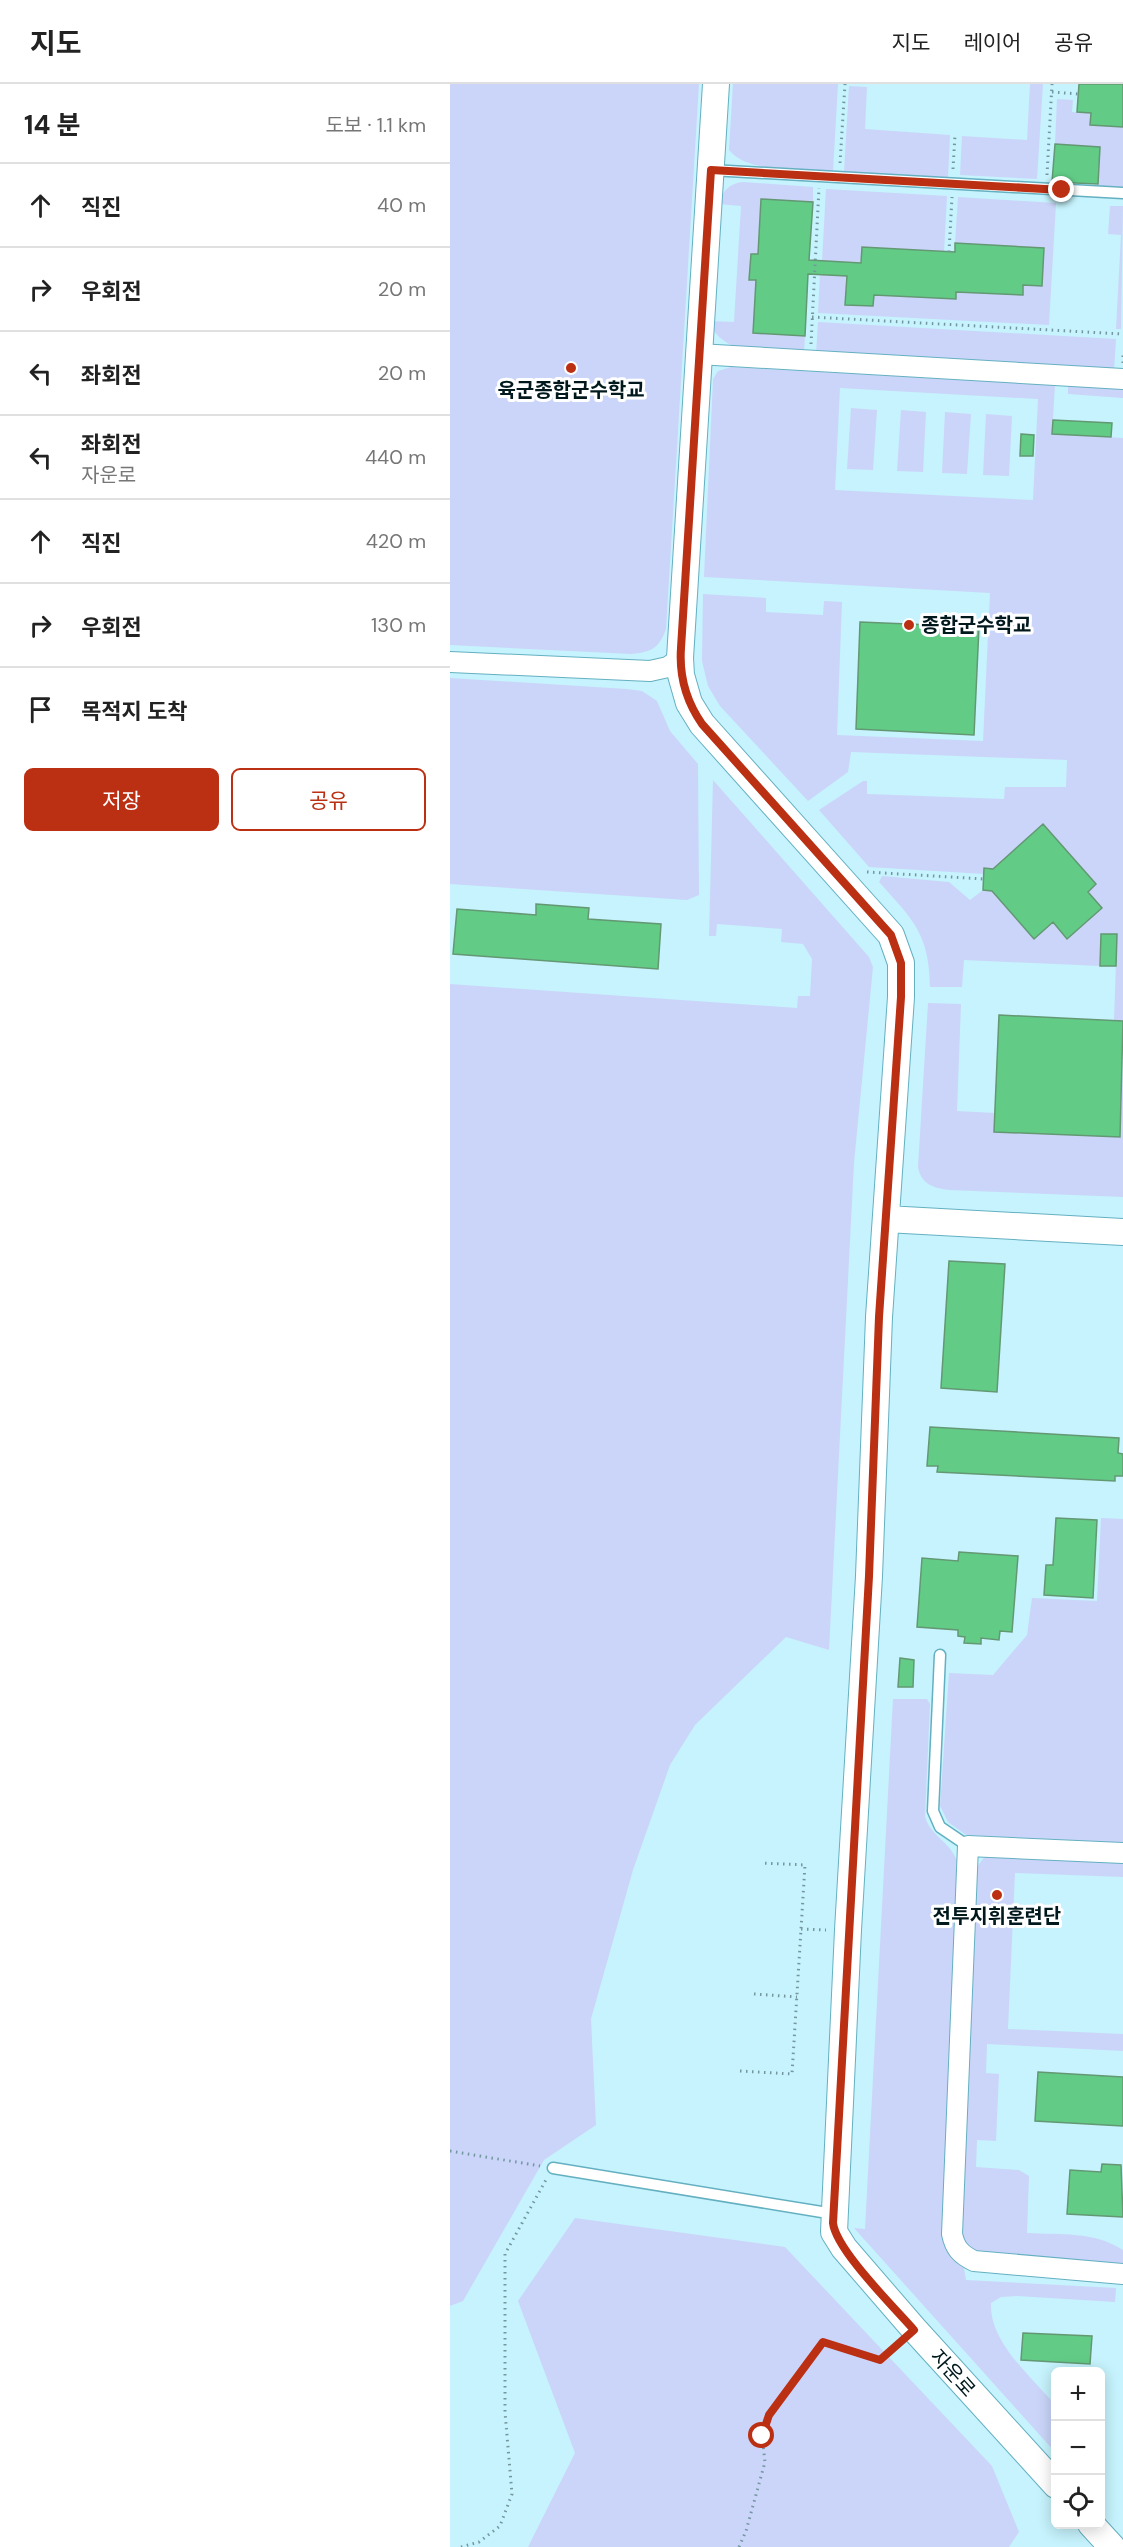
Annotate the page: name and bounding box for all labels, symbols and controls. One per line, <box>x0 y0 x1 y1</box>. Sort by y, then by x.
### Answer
text: 지도 <box>30 25 82 62</box>
text: 지도 <box>892 29 930 57</box>
text: 레이어 <box>963 29 1021 57</box>
text: 공유 <box>1054 29 1093 57</box>
text: 14 분 <box>24 108 80 142</box>
text: 도보 · 1.1 km <box>325 112 426 138</box>
route end <box>1048 176 1074 202</box>
icon: ahead <box>24 189 57 222</box>
text: 40 m <box>377 192 426 218</box>
text: 직진 <box>81 193 121 222</box>
icon: right <box>24 273 57 306</box>
text: 20 m <box>378 276 426 302</box>
text: 우회전 <box>81 277 142 306</box>
icon: left <box>24 357 57 390</box>
text: 20 m <box>378 360 426 386</box>
text: 좌회전 <box>81 361 142 390</box>
marker: 육군종합군수학교 <box>564 361 578 375</box>
place label: 육군종합군수학교 <box>497 377 645 403</box>
text: 좌회전 <box>81 430 142 459</box>
icon: left <box>24 441 57 474</box>
text: 440 m <box>365 444 426 470</box>
text: 자운로 <box>81 462 136 488</box>
icon: ahead <box>24 525 57 558</box>
text: 420 m <box>366 528 426 554</box>
text: 직진 <box>81 529 121 558</box>
icon: right <box>24 609 57 642</box>
text: 130 m <box>371 612 426 638</box>
place label: 종합군수학교 <box>921 612 1031 638</box>
text: 우회전 <box>81 613 142 642</box>
marker: 종합군수학교 <box>902 618 916 632</box>
icon: arrive <box>24 693 57 726</box>
text: 목적지 도착 <box>81 697 187 726</box>
button: 저장 <box>24 768 219 831</box>
button: 공유 <box>231 768 426 831</box>
marker: 전투지휘훈련단 <box>990 1888 1004 1902</box>
place label: 전투지휘훈련단 <box>933 1903 1061 1929</box>
street label: 자운로 <box>925 2344 981 2402</box>
map controls <box>1051 2367 1105 2529</box>
button: + <box>1051 2367 1105 2421</box>
button: − <box>1051 2421 1105 2475</box>
route start <box>748 2422 774 2448</box>
button: locate <box>1051 2475 1105 2529</box>

